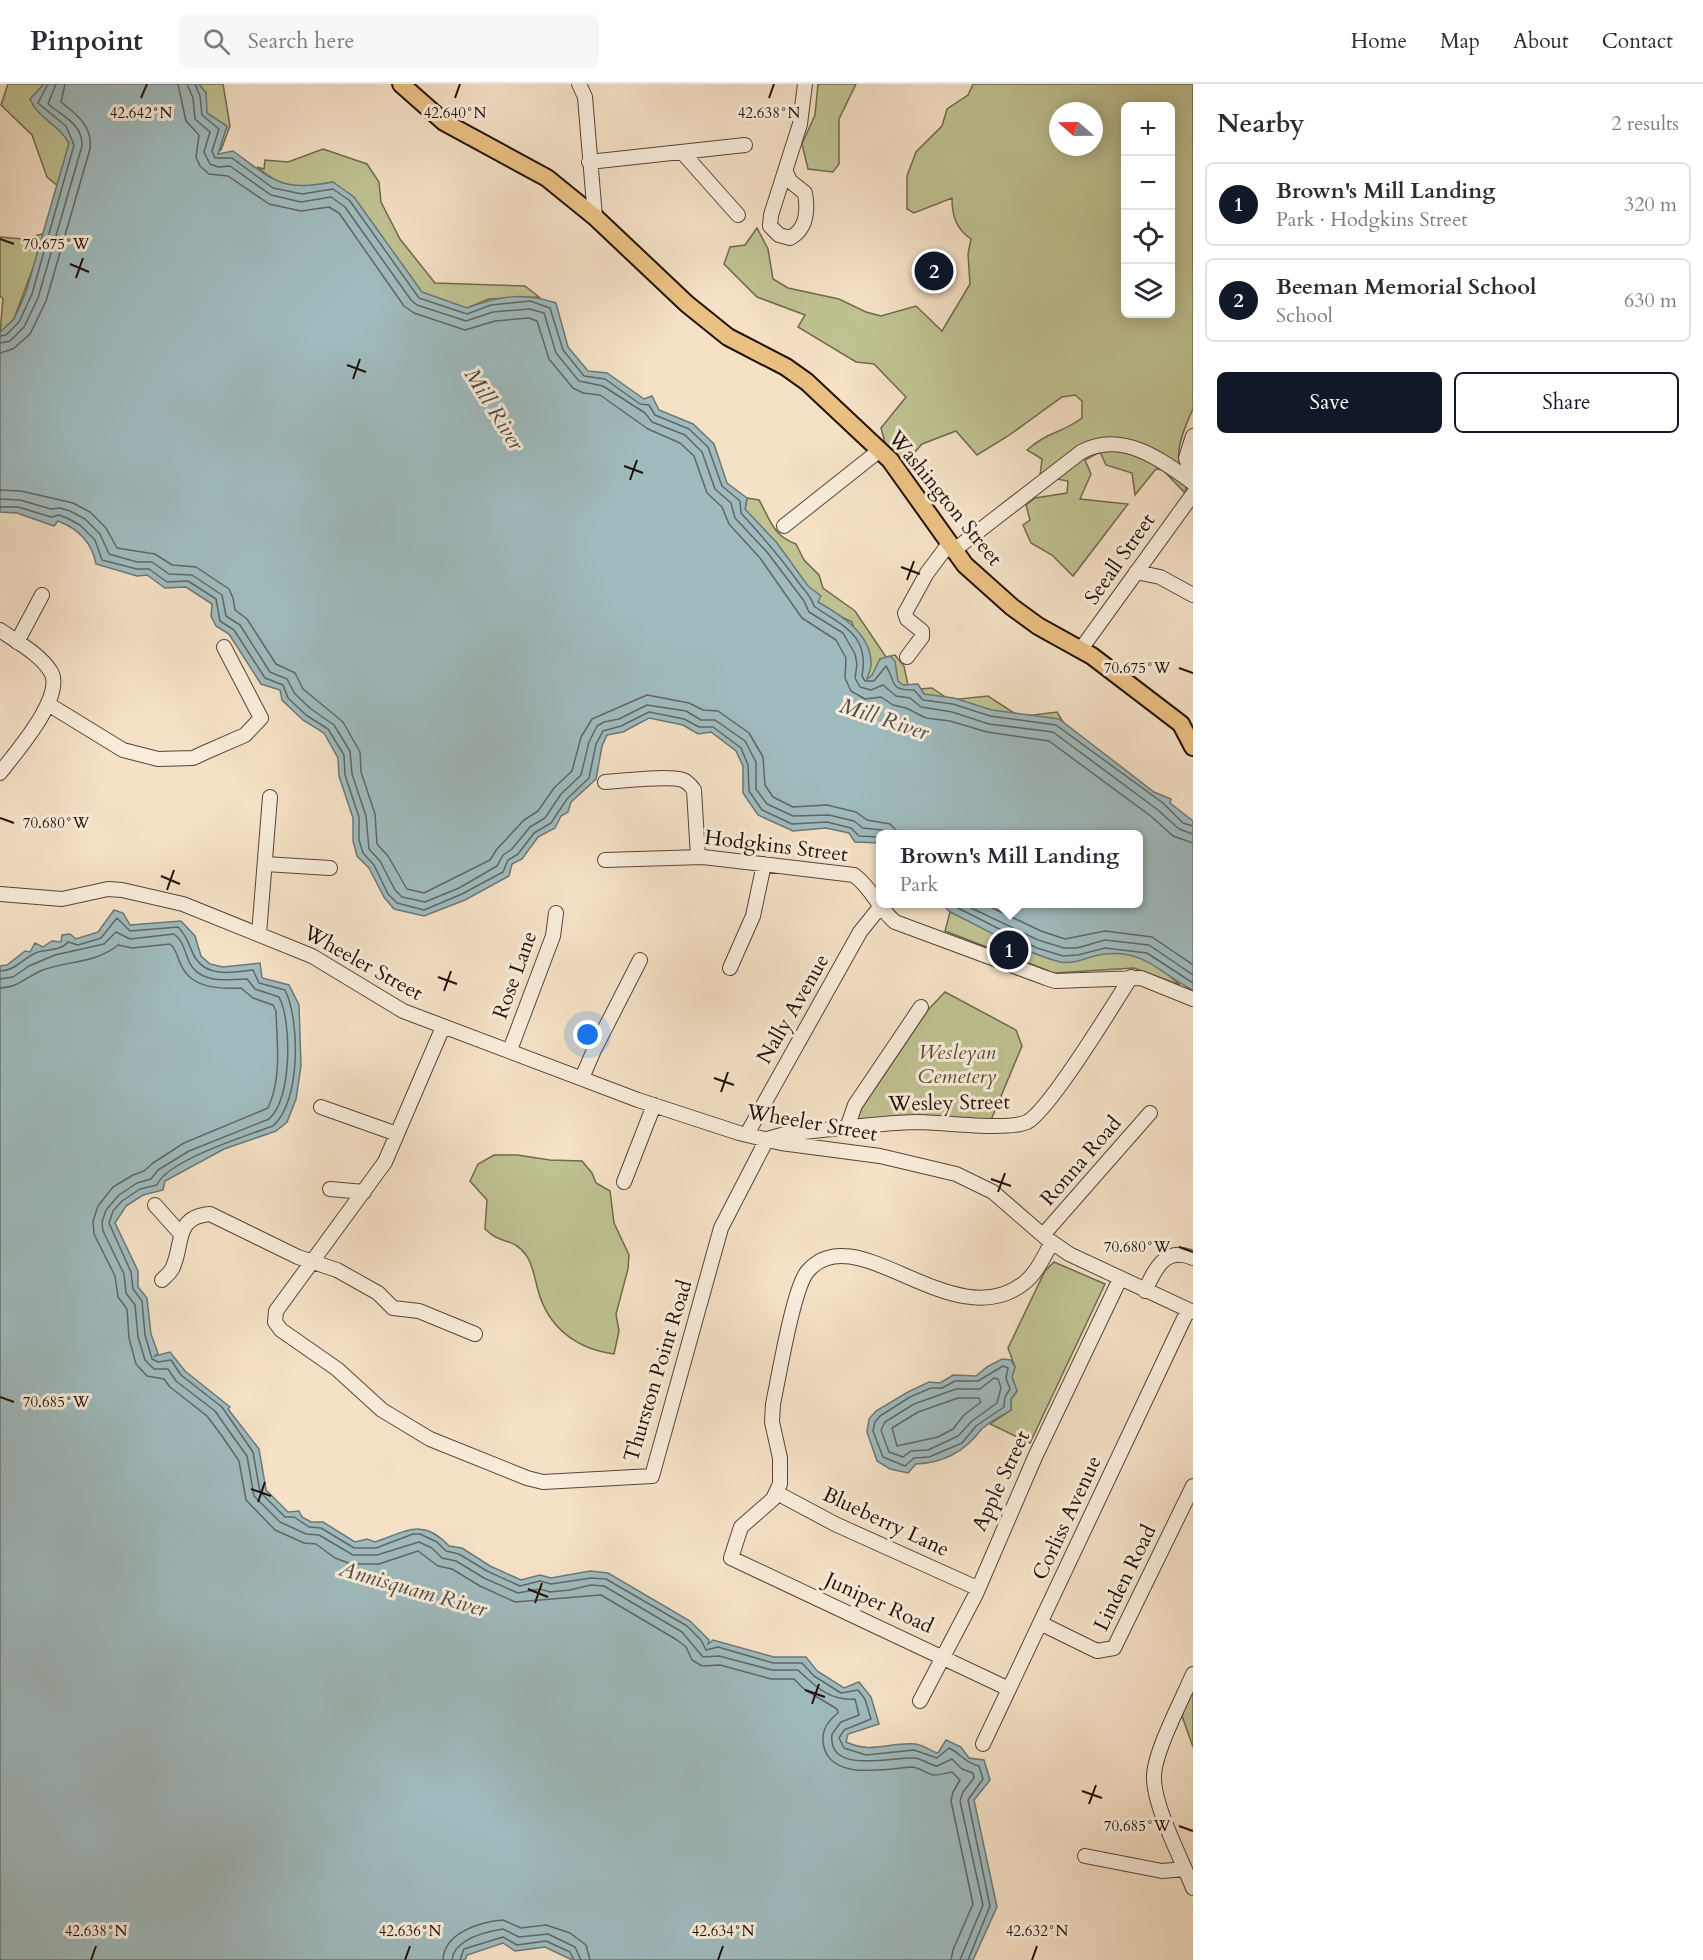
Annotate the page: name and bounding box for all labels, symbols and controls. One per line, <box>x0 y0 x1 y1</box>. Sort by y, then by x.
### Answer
search box <box>179 14 599 68</box>
text: Pinpoint <box>30 22 143 60</box>
icon: search <box>200 25 233 58</box>
text: Search here <box>248 26 354 56</box>
text: Home <box>1351 27 1407 56</box>
text: Map <box>1440 27 1480 56</box>
text: About <box>1513 27 1569 56</box>
text: Contact <box>1602 27 1673 56</box>
north arrow <box>1049 102 1103 156</box>
map controls <box>1121 102 1175 318</box>
button: + <box>1121 102 1175 156</box>
text: 42.642°N <box>110 103 173 123</box>
text: 42.640°N <box>424 103 487 123</box>
text: 42.638°N <box>738 103 801 123</box>
text: Nearby <box>1217 106 1305 141</box>
text: 2 results <box>1611 110 1679 137</box>
button: − <box>1121 156 1175 210</box>
text: Brown's Mill Landing <box>1276 176 1495 206</box>
text: 1 <box>1233 191 1244 218</box>
text: 320 m <box>1624 191 1677 218</box>
text: Park · Hodgkins Street <box>1276 206 1468 233</box>
button: locate <box>1121 210 1175 264</box>
text: 70.675°W <box>23 234 90 254</box>
pin: 2 <box>914 248 954 294</box>
button: layers <box>1121 264 1175 318</box>
text: Beeman Memorial School <box>1276 272 1537 302</box>
text: 2 <box>1233 287 1244 314</box>
text: 630 m <box>1624 287 1677 314</box>
text: School <box>1276 302 1333 329</box>
water label: Mill River <box>457 362 531 457</box>
button: Save <box>1217 372 1442 433</box>
button: Share <box>1454 372 1679 433</box>
street label: Washington Street <box>881 423 1009 572</box>
street label: Seeall Street <box>1078 507 1162 611</box>
text: 70.675°W <box>1104 658 1171 678</box>
water label: Mill River <box>836 691 933 748</box>
text: 70.680°W <box>23 813 90 833</box>
street label: Hodgkins Street <box>703 823 850 869</box>
popup <box>876 830 1143 908</box>
text: Brown's Mill Landing <box>900 841 1119 871</box>
text: Park <box>900 871 938 898</box>
street label: Wheeler Street <box>297 918 428 1008</box>
street label: Rose Lane <box>486 927 544 1023</box>
pin: 1 <box>990 928 1028 972</box>
street label: Nally Avenue <box>750 949 836 1069</box>
your location <box>573 1020 602 1049</box>
park label: Wesleyan Cemetery <box>918 1038 997 1091</box>
street label: Wesley Street <box>887 1087 1011 1119</box>
street label: Wheeler Street <box>743 1097 880 1149</box>
street label: Ronna Road <box>1034 1110 1128 1212</box>
text: 70.680°W <box>1104 1237 1171 1257</box>
street label: Thurston Point Road <box>617 1277 699 1465</box>
text: 70.685°W <box>23 1392 90 1412</box>
street label: Apple Street <box>965 1425 1037 1536</box>
street label: Corliss Avenue <box>1026 1451 1108 1585</box>
street label: Blueberry Lane <box>818 1480 954 1564</box>
street label: Linden Road <box>1087 1520 1163 1636</box>
water label: Annisquam River <box>334 1553 491 1625</box>
street label: Juniper Road <box>817 1564 938 1641</box>
text: 70.685°W <box>1104 1816 1171 1836</box>
text: 42.638°N <box>65 1921 128 1941</box>
text: 42.636°N <box>379 1921 442 1941</box>
text: 42.634°N <box>692 1921 755 1941</box>
text: 42.632°N <box>1006 1921 1069 1941</box>

